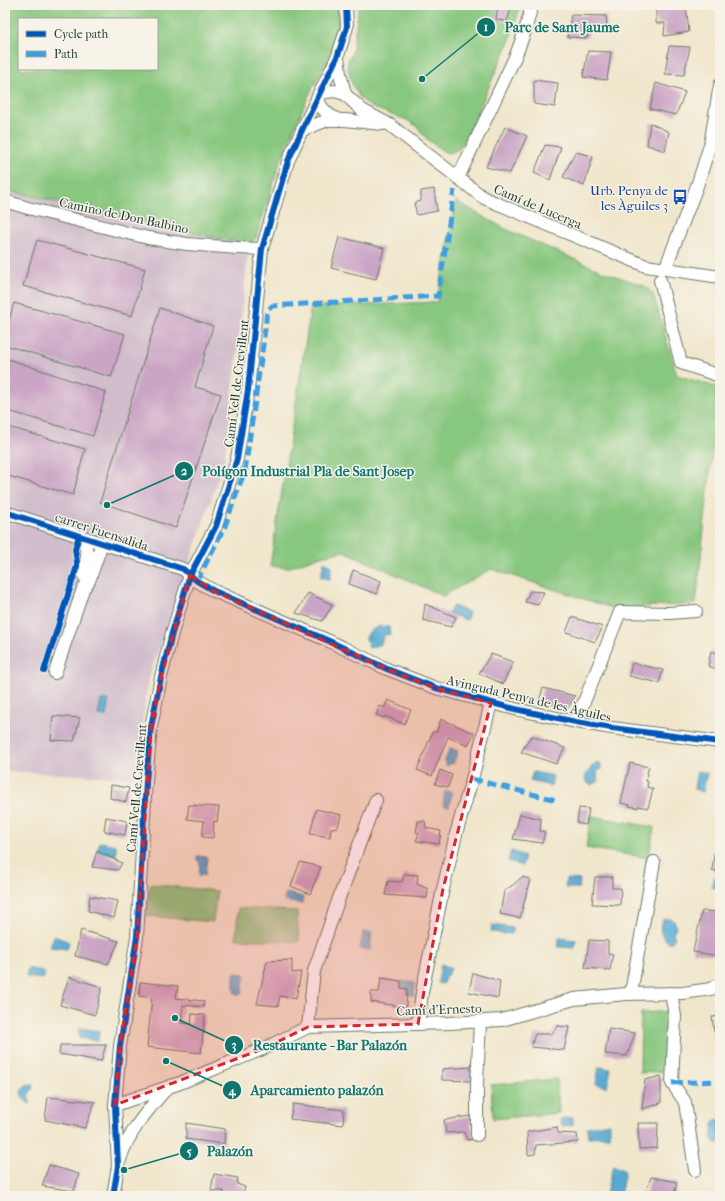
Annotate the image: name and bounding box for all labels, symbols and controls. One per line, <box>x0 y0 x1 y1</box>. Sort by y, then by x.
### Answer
callout: Parc de Sant Jaume <box>476 14 627 40</box>
legend <box>18 18 158 70</box>
text: Parc de Sant Jaume <box>505 19 620 36</box>
text: 1 <box>484 20 488 34</box>
text: Cycle path <box>54 27 109 41</box>
text: Path <box>54 47 78 61</box>
street label: Camí de Lucerga <box>492 181 585 232</box>
place label: Urb. Penya de les Àguiles 3 <box>590 183 669 213</box>
bus stop icon: Urb. Penya de les Àguiles 3 <box>671 188 689 206</box>
street label: Camino de Don Balbino <box>58 194 190 237</box>
street label: Camí Vell de Crevillent <box>221 318 252 448</box>
callout: Polígon Industrial Pla de Sant Josep <box>174 458 422 484</box>
text: Polígon Industrial Pla de Sant Josep <box>202 463 414 480</box>
text: 2 <box>181 464 188 478</box>
street label: carrer Fuensalida <box>53 509 151 554</box>
street label: Avinguda Penya de les Àguiles <box>444 672 613 725</box>
street label: Camí Vell de Crevillent <box>123 723 150 853</box>
street label: Camí d'Ernesto <box>396 1000 482 1018</box>
callout: Restaurante - Bar Palazón <box>224 1032 415 1058</box>
text: Restaurante - Bar Palazón <box>253 1037 408 1054</box>
text: 3 <box>232 1038 237 1053</box>
callout: Aparcamiento palazón <box>222 1077 391 1103</box>
text: Aparcamiento palazón <box>249 1082 384 1099</box>
text: 4 <box>227 1084 236 1099</box>
callout: Palazón <box>179 1138 261 1164</box>
text: Palazón <box>207 1143 254 1160</box>
text: 5 <box>186 1145 192 1159</box>

